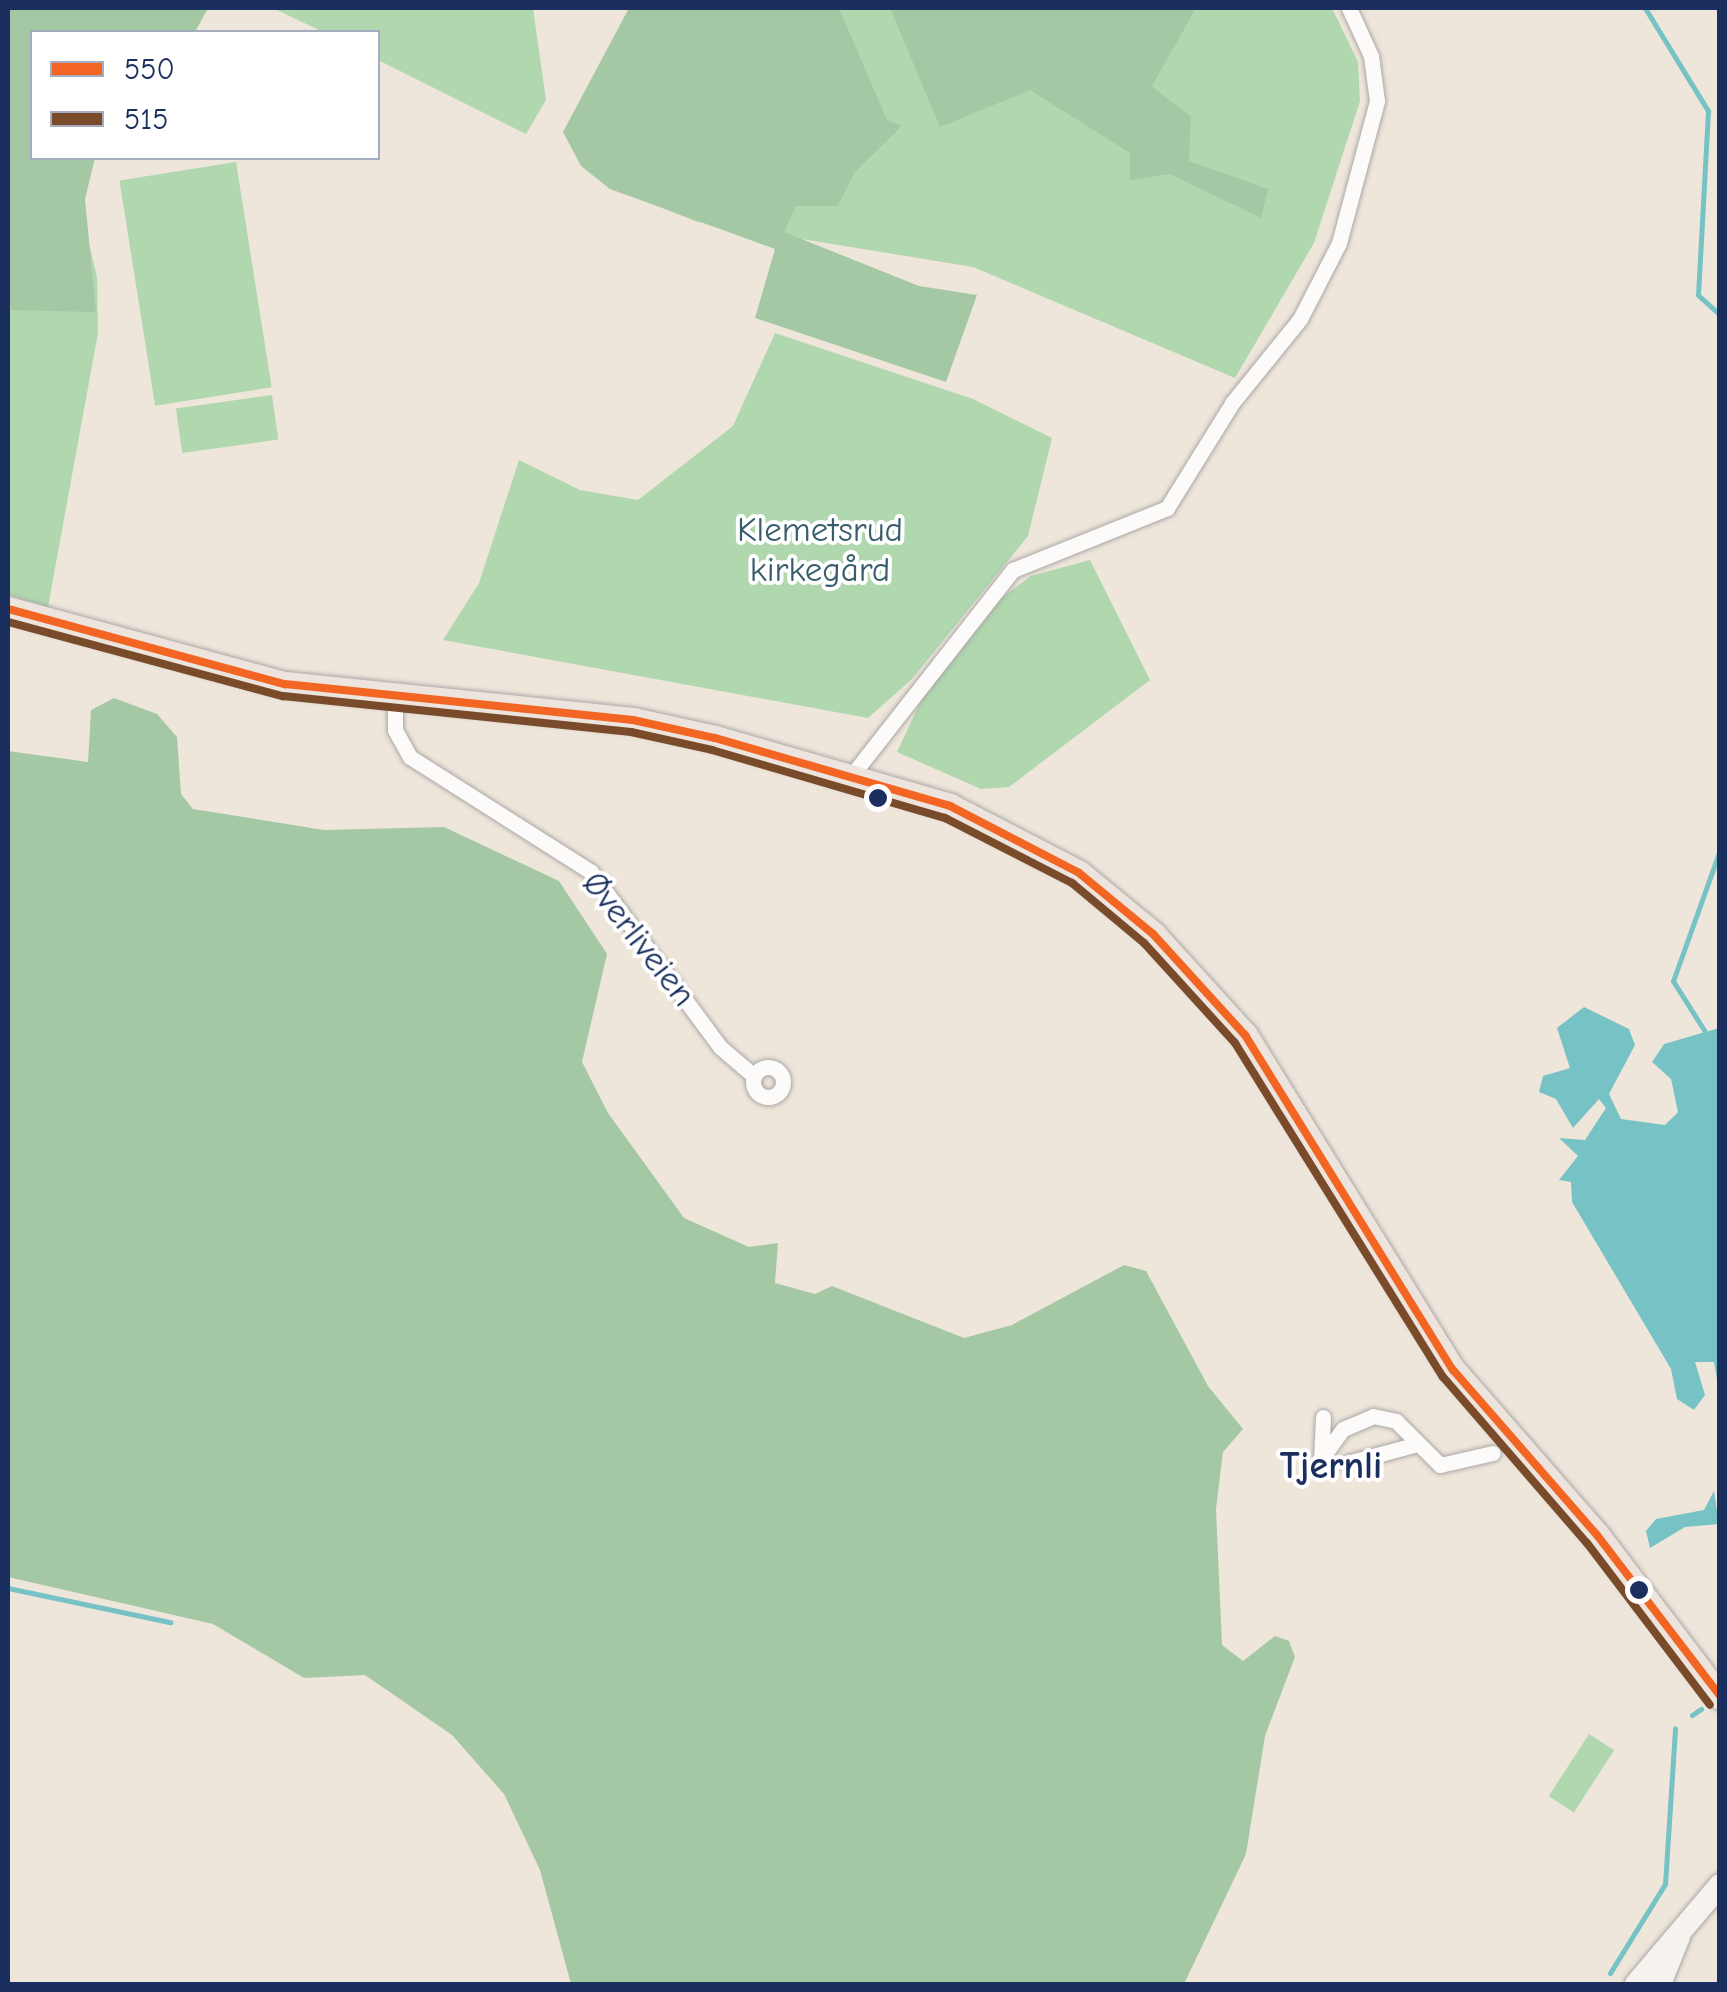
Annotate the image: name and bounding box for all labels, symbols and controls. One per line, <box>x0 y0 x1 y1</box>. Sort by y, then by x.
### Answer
legend <box>30 30 380 160</box>
text: 550 <box>124 52 175 87</box>
text: 515 <box>124 102 168 137</box>
park label: Klemetsrud kirkegård <box>737 509 903 591</box>
unlabelled marker <box>868 788 888 808</box>
street label: Øverliveien <box>573 863 705 1015</box>
district label: Tjernli <box>1280 1444 1382 1490</box>
unlabelled marker <box>1629 1580 1649 1600</box>

